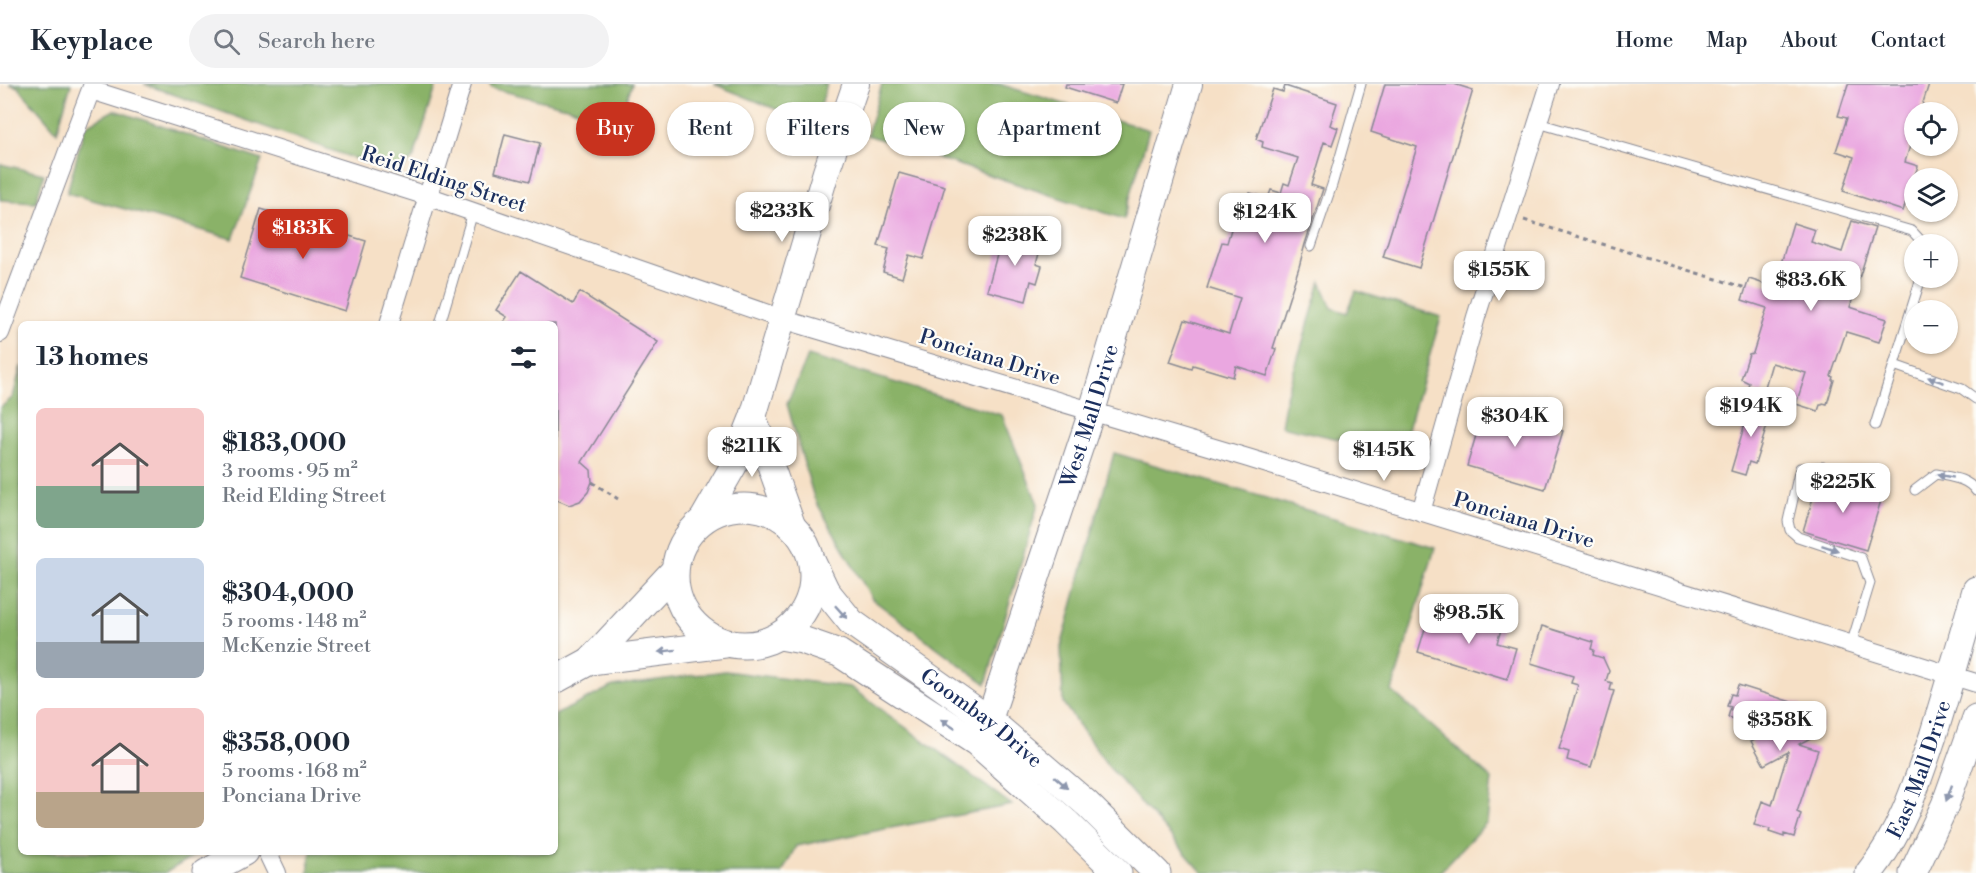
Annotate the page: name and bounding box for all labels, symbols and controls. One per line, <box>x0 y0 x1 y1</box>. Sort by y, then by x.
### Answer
search box <box>189 14 609 68</box>
text: Keyplace <box>30 24 153 59</box>
icon: search <box>210 25 243 58</box>
text: Search here <box>258 28 375 55</box>
text: Home <box>1616 28 1673 54</box>
text: Map <box>1706 28 1748 54</box>
text: About <box>1781 28 1838 54</box>
text: Contact <box>1871 28 1946 54</box>
chip: Buy <box>576 102 655 156</box>
chip: Rent <box>667 102 754 156</box>
chip: Filters <box>766 102 871 156</box>
chip: New <box>883 102 965 156</box>
chip: Apartment <box>977 102 1122 156</box>
map controls <box>1904 102 1958 354</box>
button: locate <box>1904 102 1958 156</box>
street label: Reid Elding Street <box>358 141 530 219</box>
button: layers <box>1904 168 1958 222</box>
pin: $233K <box>740 192 824 243</box>
pin: $124K <box>1223 193 1307 244</box>
text: $233K <box>750 199 814 224</box>
text: $124K <box>1233 200 1297 225</box>
pin: $183K <box>261 209 345 260</box>
text: $183K <box>272 216 334 241</box>
pin: $238K <box>973 216 1057 267</box>
text: $238K <box>982 223 1048 248</box>
button: + <box>1904 234 1958 288</box>
pin: $155K <box>1457 251 1541 302</box>
text: $155K <box>1468 258 1530 283</box>
pin: $83.6K <box>1762 261 1860 312</box>
text: $83.6K <box>1776 268 1846 293</box>
button: − <box>1904 300 1958 354</box>
street label: Ponciana Drive <box>916 324 1063 392</box>
text: 13 homes <box>36 341 148 373</box>
icon: filters <box>507 341 540 374</box>
street label: West Mall Drive <box>1055 341 1125 492</box>
one-way arrow <box>1927 374 1945 384</box>
pin: $194K <box>1709 387 1793 438</box>
text: $194K <box>1719 394 1783 419</box>
pin: $304K <box>1473 397 1557 448</box>
text: $304K <box>1481 404 1549 429</box>
text: $183,000 <box>222 427 346 459</box>
pin: $211K <box>710 427 794 478</box>
pin: $145K <box>1342 431 1426 482</box>
icon: home <box>84 432 156 504</box>
text: $211K <box>722 434 782 459</box>
text: $145K <box>1353 438 1415 463</box>
text: 3 rooms · 95 m² <box>222 459 358 484</box>
pin: $225K <box>1801 463 1885 514</box>
text: $225K <box>1810 470 1876 495</box>
one-way arrow <box>1935 471 1954 480</box>
text: Reid Elding Street <box>222 484 386 509</box>
street label: Ponciana Drive <box>1450 487 1597 555</box>
one-way arrow <box>1821 543 1839 553</box>
text: $304,000 <box>222 577 354 609</box>
icon: home <box>84 582 156 654</box>
pin: $98.5K <box>1420 594 1518 645</box>
text: $98.5K <box>1433 601 1505 626</box>
one-way arrow <box>835 604 848 620</box>
text: 5 rooms · 148 m² <box>222 609 366 634</box>
text: McKenzie Street <box>222 634 371 659</box>
one-way arrow <box>657 646 676 656</box>
street label: Goombay Drive <box>915 663 1047 774</box>
street label: East Mall Drive <box>1882 697 1957 844</box>
pin: $358K <box>1738 701 1822 752</box>
text: $358K <box>1747 708 1813 733</box>
one-way arrow <box>940 719 956 730</box>
text: $358,000 <box>222 727 351 759</box>
icon: home <box>84 732 156 804</box>
text: 5 rooms · 168 m² <box>222 759 367 784</box>
one-way arrow <box>1054 775 1069 789</box>
text: Ponciana Drive <box>222 784 361 809</box>
one-way arrow <box>1944 784 1954 802</box>

